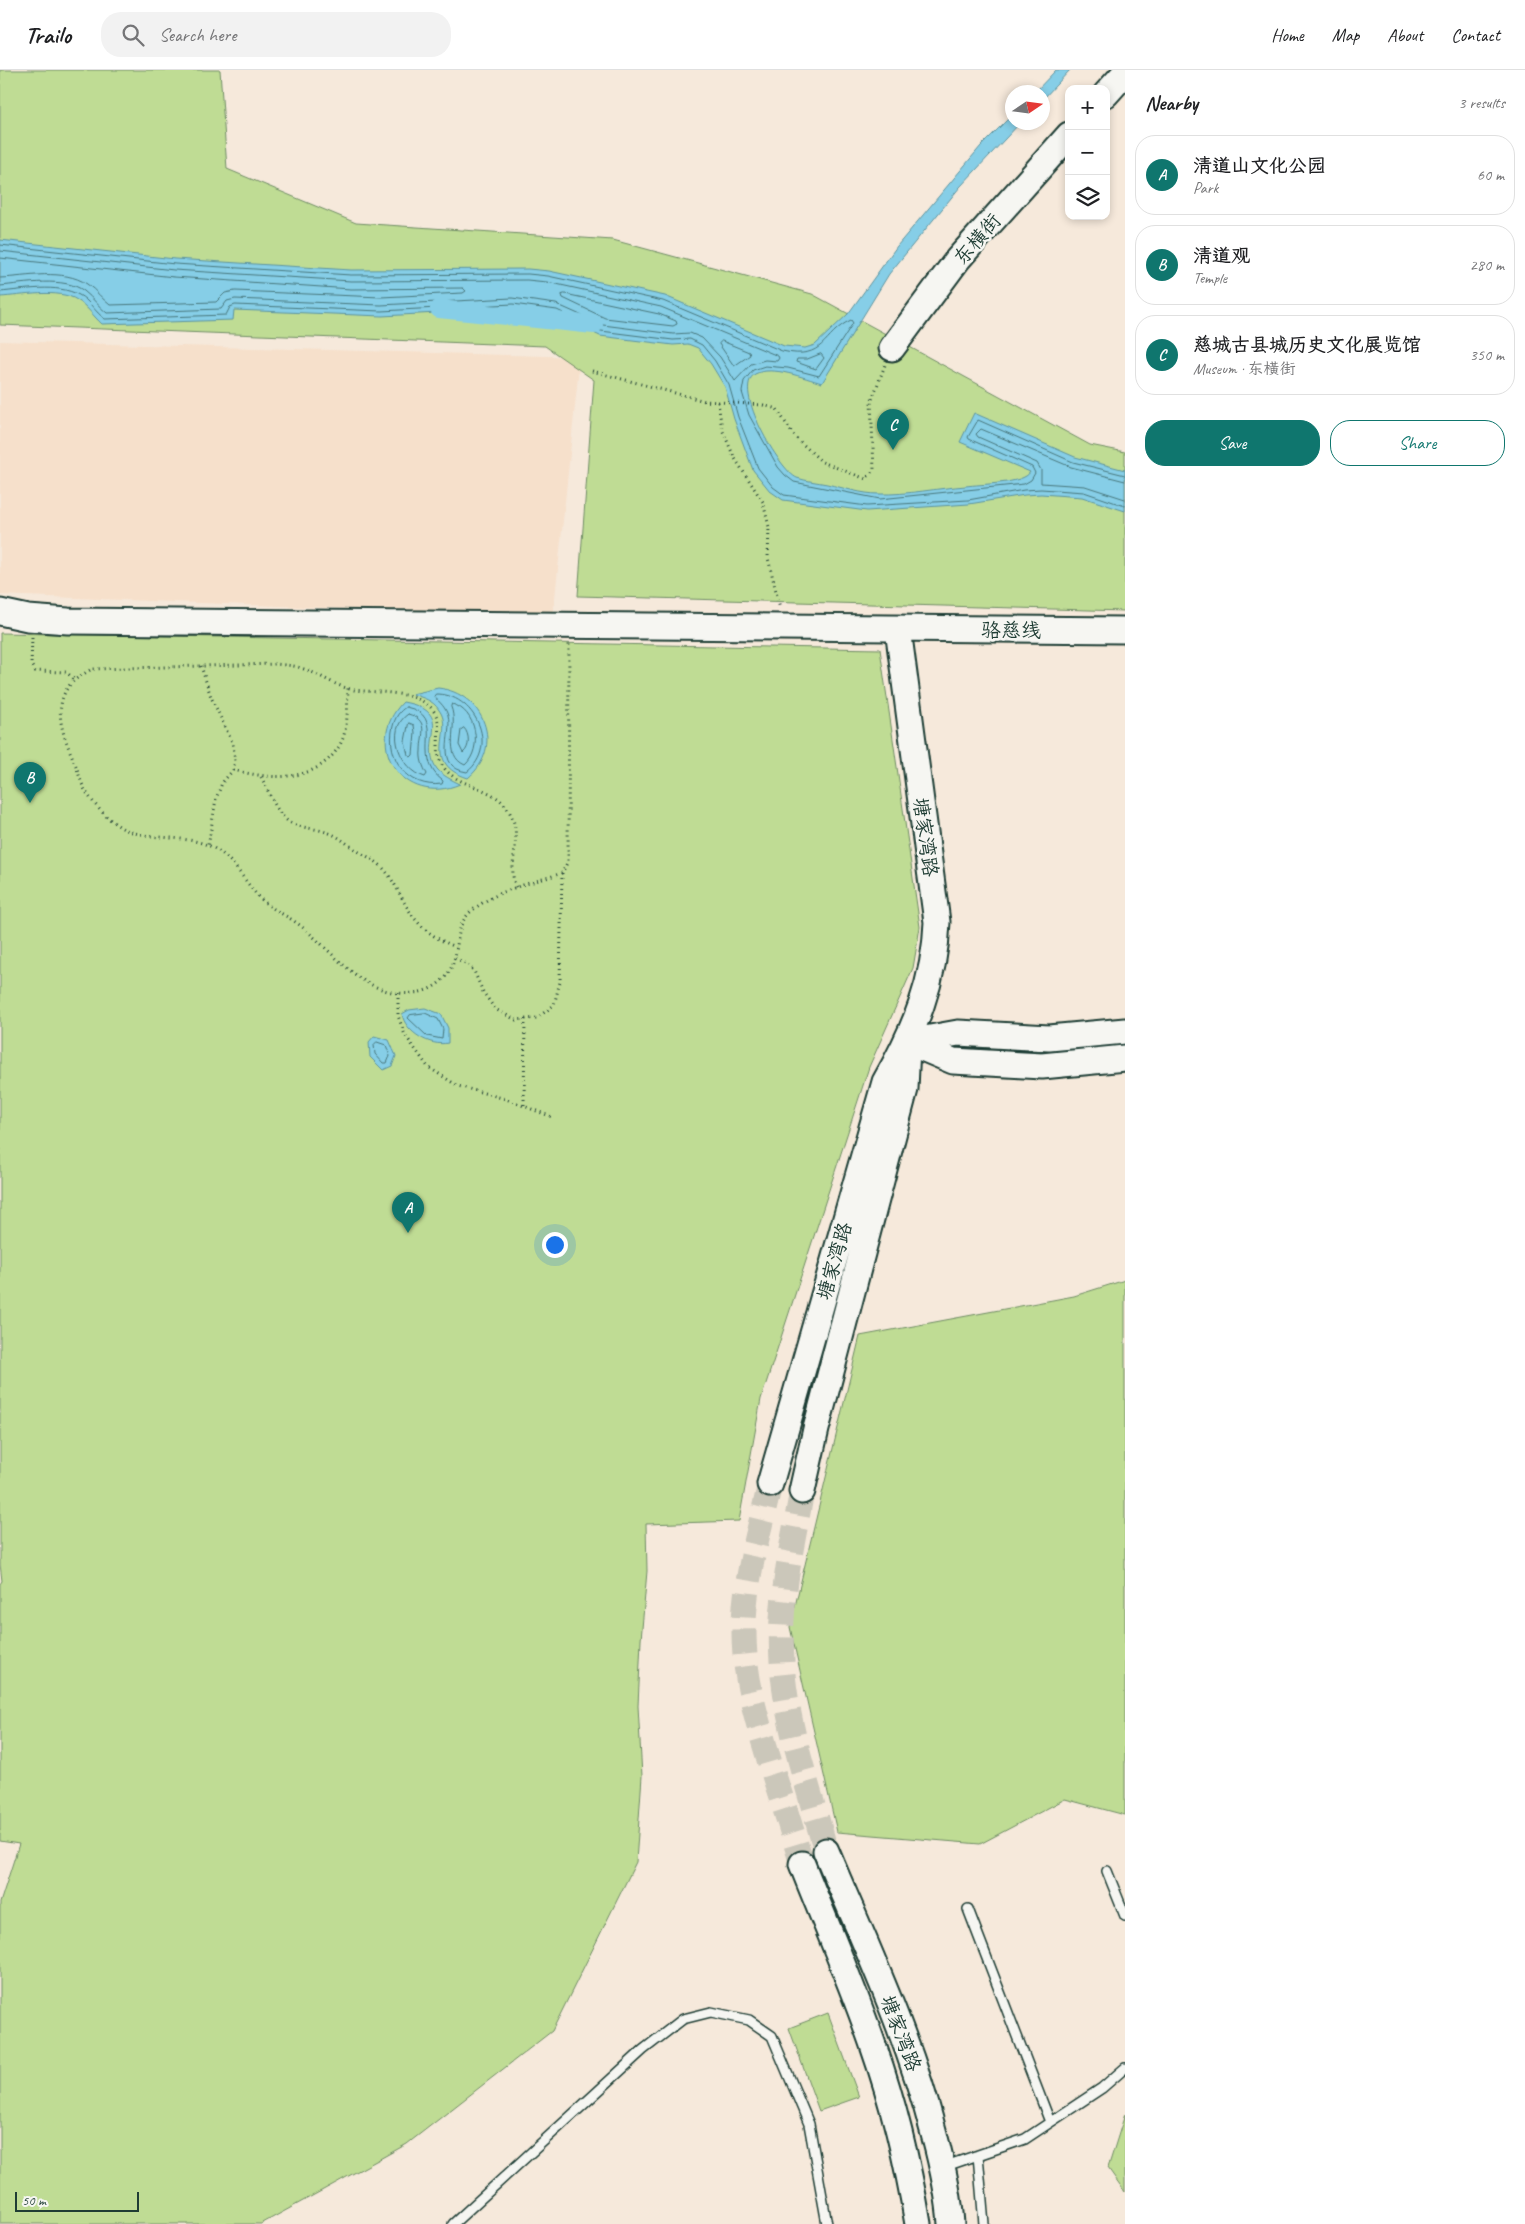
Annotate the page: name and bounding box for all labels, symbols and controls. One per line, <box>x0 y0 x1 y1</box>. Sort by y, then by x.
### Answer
search box <box>101 12 451 57</box>
text: Trailo <box>25 20 71 50</box>
icon: search <box>119 21 147 49</box>
text: Search here <box>159 23 236 47</box>
text: Home <box>1271 24 1304 46</box>
text: Map <box>1332 24 1359 46</box>
text: About <box>1387 24 1423 46</box>
text: Contact <box>1451 24 1500 46</box>
north arrow <box>1005 85 1050 130</box>
map controls <box>1065 85 1110 220</box>
button: + <box>1065 85 1110 130</box>
text: Nearby <box>1145 90 1198 116</box>
text: 3 results <box>1458 93 1505 113</box>
button: − <box>1065 130 1110 175</box>
text: 清道山文化公园 <box>1193 154 1326 178</box>
text: A <box>1158 165 1166 185</box>
text: 60 m <box>1477 165 1504 185</box>
button: layers <box>1065 175 1110 220</box>
text: Park <box>1193 178 1218 198</box>
street label: 东横街 <box>948 208 1006 270</box>
text: 清道观 <box>1193 244 1250 268</box>
text: B <box>1158 255 1166 275</box>
text: 280 m <box>1470 255 1504 275</box>
text: Temple <box>1193 268 1227 288</box>
text: 慈城古县城历史文化展览馆 <box>1193 333 1421 357</box>
text: C <box>1158 345 1166 365</box>
text: 350 m <box>1470 345 1504 365</box>
text: Museum · 东横街 <box>1193 359 1295 379</box>
pin: C <box>877 409 909 450</box>
button: Save <box>1145 420 1320 466</box>
button: Share <box>1330 420 1505 466</box>
street label: 骆慈线 <box>981 618 1041 643</box>
pin: B <box>14 762 46 803</box>
street label: 塘家湾路 <box>908 796 944 879</box>
pin: A <box>392 1192 424 1233</box>
street label: 塘家湾路 <box>811 1218 858 1303</box>
your location <box>542 1232 568 1258</box>
street label: 塘家湾路 <box>875 1991 927 2076</box>
scale bar <box>15 2189 139 2212</box>
text: 50 m <box>22 2192 46 2209</box>

